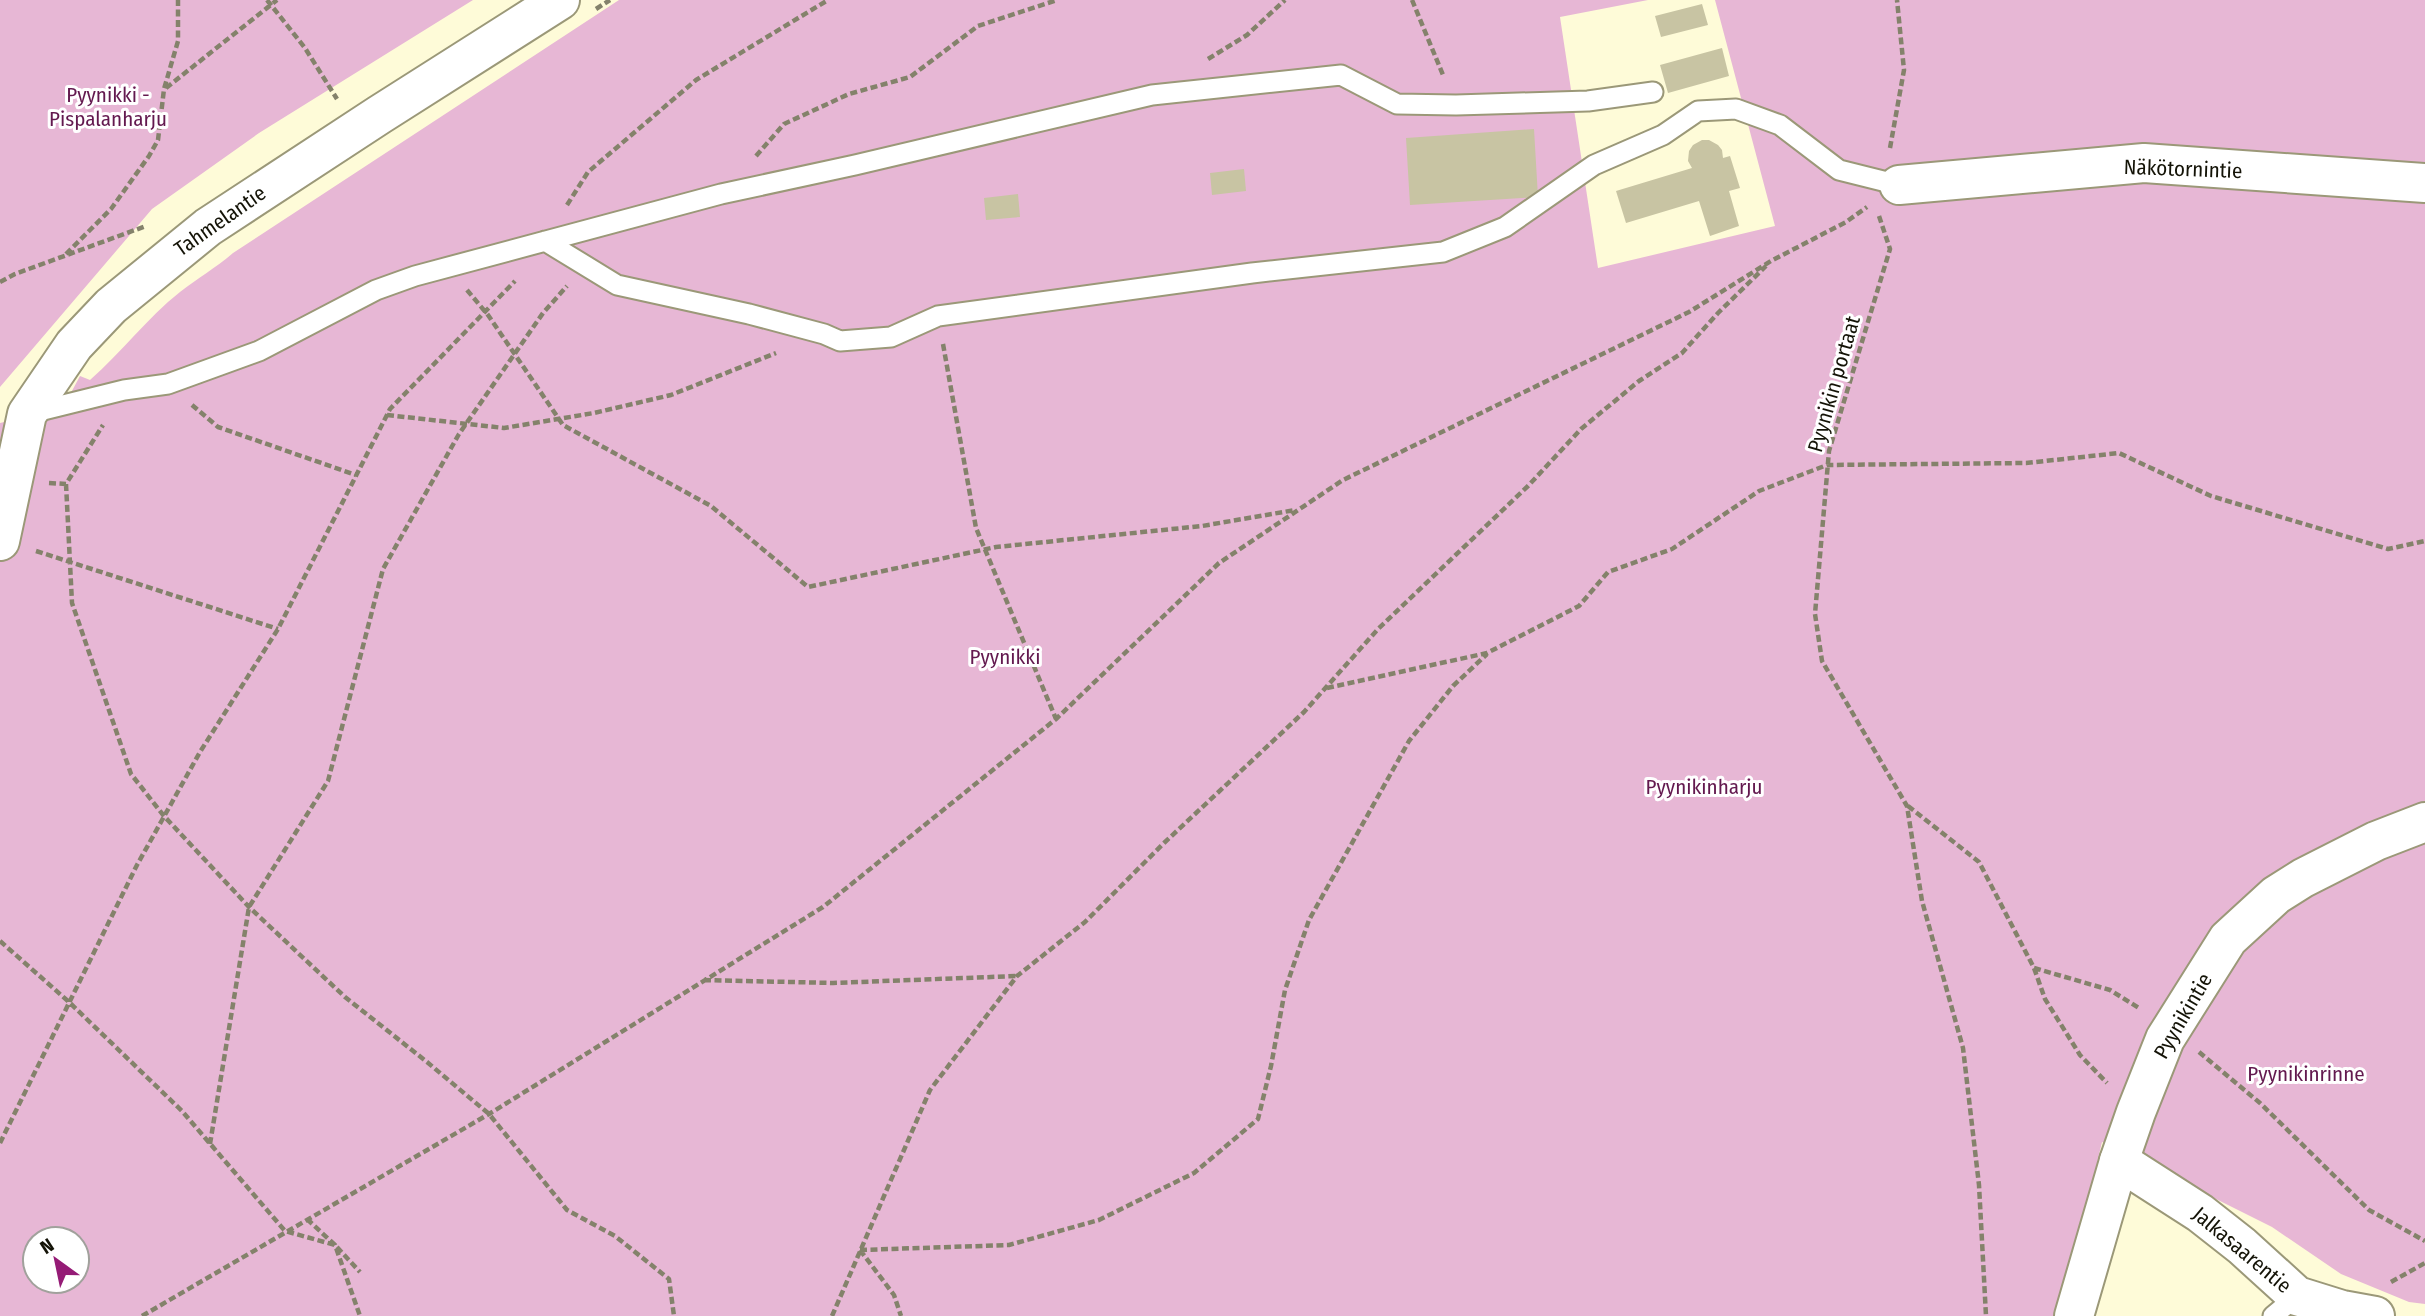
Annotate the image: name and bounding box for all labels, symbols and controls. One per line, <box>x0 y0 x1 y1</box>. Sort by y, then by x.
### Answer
park label: Pyynikki - Pispalanharju <box>49 82 167 132</box>
street label: Näkötornintie <box>2123 154 2243 184</box>
street label: Tahmelantie <box>169 180 271 262</box>
street label: Pyynikin portaat <box>1802 313 1866 455</box>
park label: Pyynikki <box>970 644 1040 670</box>
park label: Pyynikinharju <box>1646 774 1762 800</box>
street label: Pyynikintie <box>2148 968 2218 1064</box>
park label: Pyynikinrinne <box>2247 1061 2365 1087</box>
street label: Jalkasaarentie <box>2187 1201 2297 1299</box>
north arrow <box>21 1225 91 1295</box>
text: N <box>36 1233 58 1259</box>

